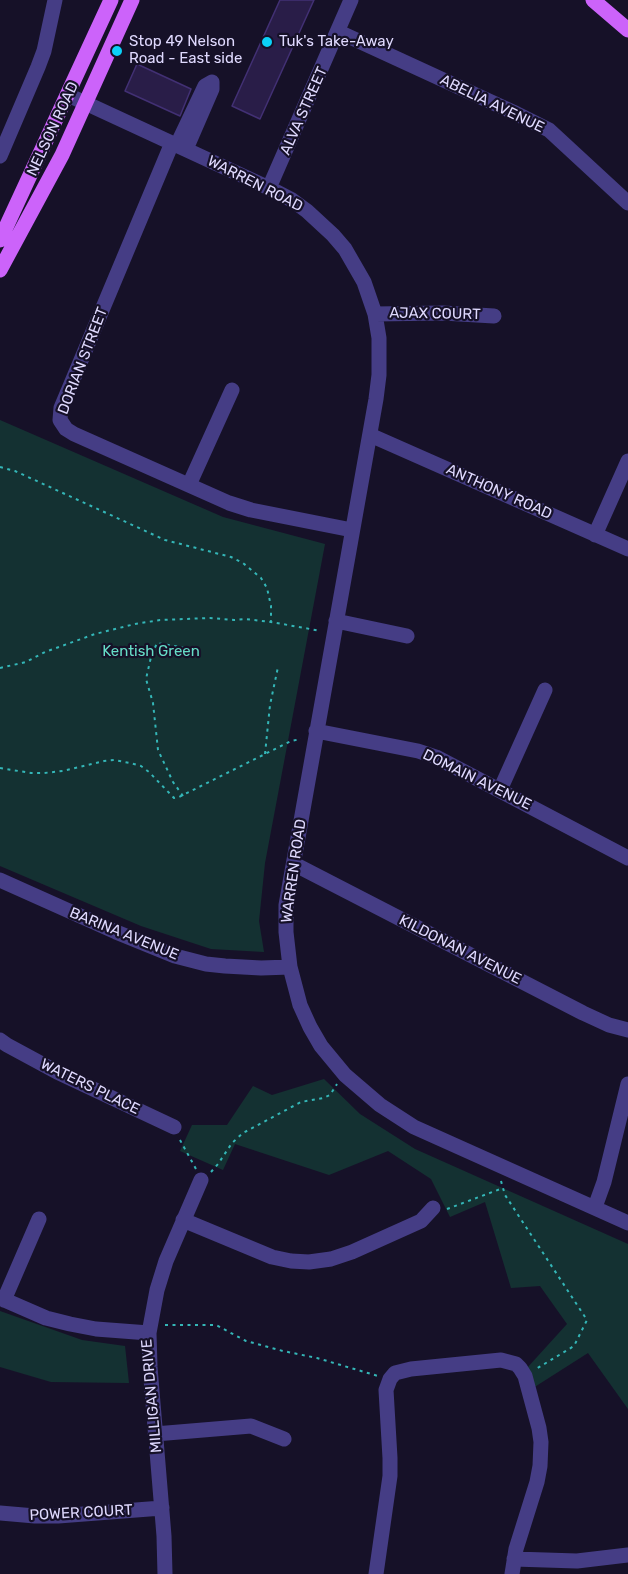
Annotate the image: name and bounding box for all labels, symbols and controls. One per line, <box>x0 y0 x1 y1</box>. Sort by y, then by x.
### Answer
place label: Stop 49 Nelson Road - East side <box>129 33 242 68</box>
place label: Tuk's Take-Away <box>279 33 394 51</box>
marker: Tuk's Take-Away <box>260 35 274 49</box>
marker: Stop 49 Nelson Road - East side <box>110 44 124 58</box>
street label: ALVA STREET <box>277 64 331 158</box>
street label: ABELIA AVENUE <box>437 71 547 137</box>
street label: NELSON ROAD <box>23 79 83 179</box>
street label: WARREN ROAD <box>204 152 306 216</box>
street label: AJAX COURT <box>389 304 481 324</box>
street label: DORIAN STREET <box>54 305 112 417</box>
street label: ANTHONY ROAD <box>443 461 555 523</box>
park label: Kentish Green <box>102 643 200 661</box>
street label: DOMAIN AVENUE <box>420 746 534 814</box>
street label: WARREN ROAD <box>278 818 310 924</box>
street label: BARINA AVENUE <box>67 904 181 964</box>
street label: KILDONAN AVENUE <box>396 911 524 989</box>
street label: WATERS PLACE <box>37 1055 143 1119</box>
street label: MILLIGAN DRIVE <box>138 1338 166 1454</box>
street label: POWER COURT <box>29 1501 133 1525</box>

